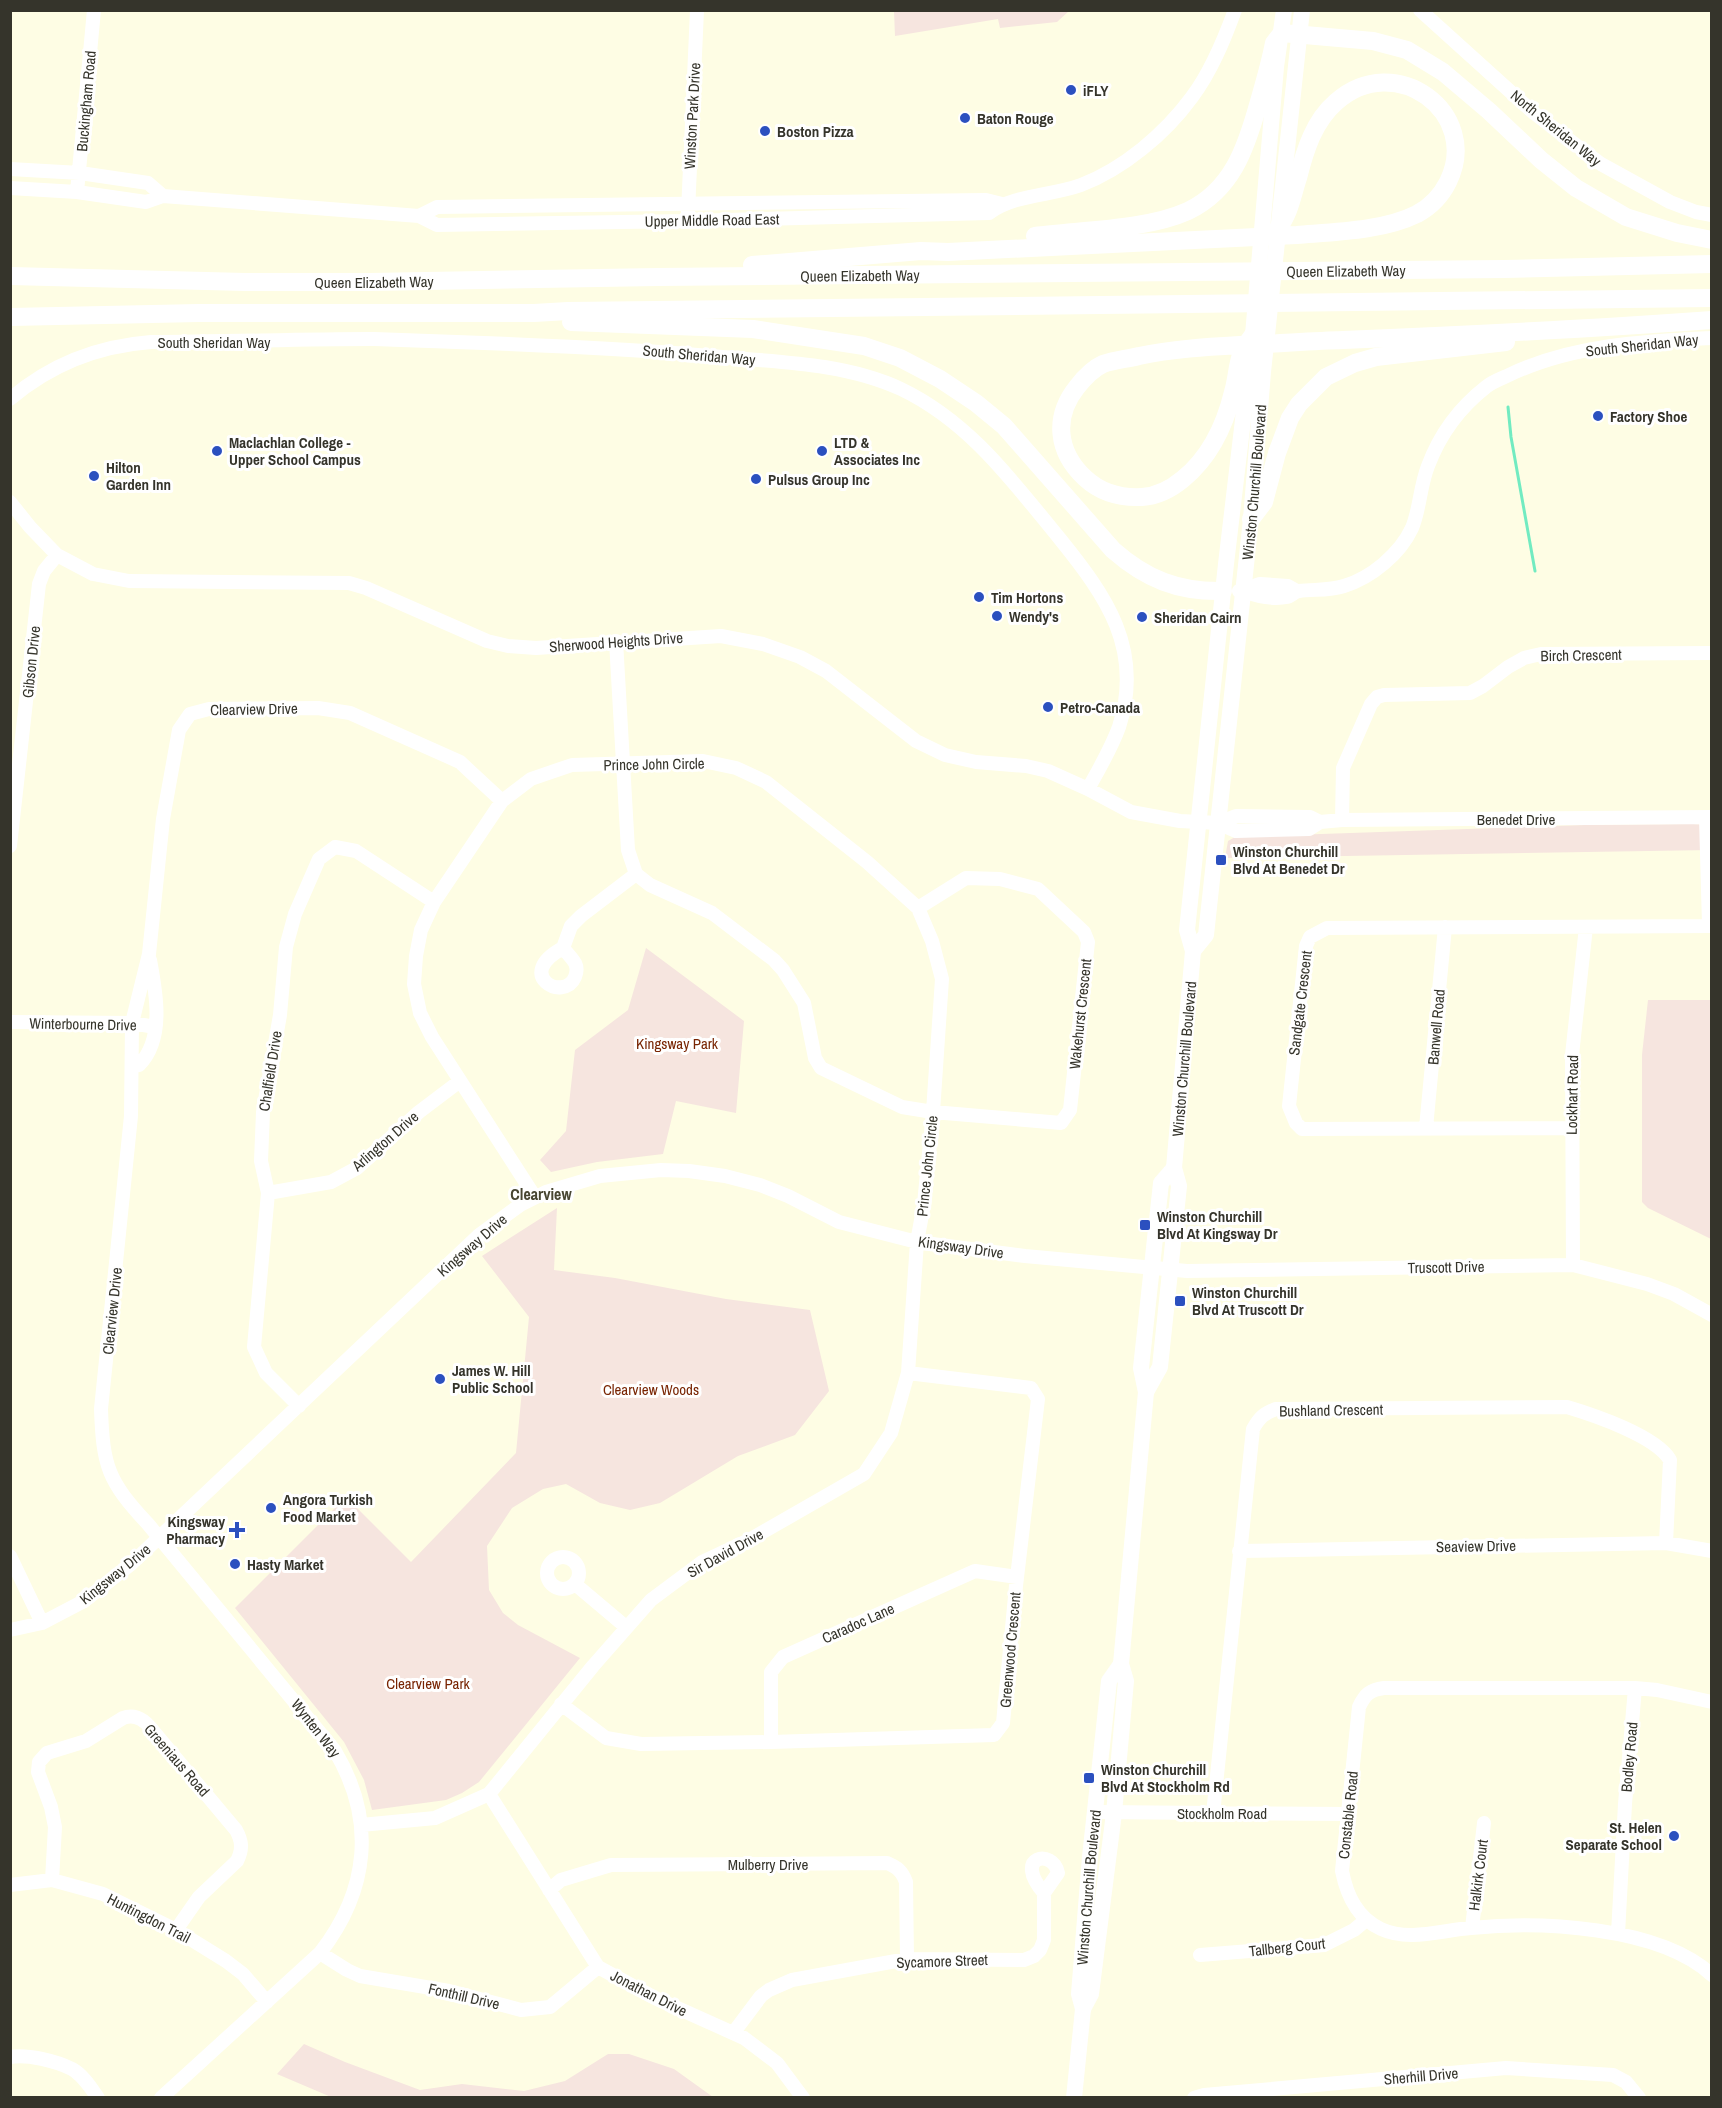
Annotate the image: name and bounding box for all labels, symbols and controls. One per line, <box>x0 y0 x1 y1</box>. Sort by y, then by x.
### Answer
street label: Buckingham Road <box>71 50 101 152</box>
street label: Winston Park Drive <box>679 62 705 170</box>
place label: iFLY <box>1083 80 1109 101</box>
marker: iFLY <box>1064 83 1078 97</box>
street label: North Sheridan Way <box>1506 85 1606 172</box>
place label: Baton Rouge <box>977 108 1054 129</box>
marker: Baton Rouge <box>958 111 972 125</box>
place label: Boston Pizza <box>777 121 854 142</box>
marker: Boston Pizza <box>758 124 772 138</box>
street label: Upper Middle Road East <box>644 208 780 232</box>
street label: Queen Elizabeth Way <box>1286 259 1406 282</box>
street label: Queen Elizabeth Way <box>800 264 920 286</box>
street label: Queen Elizabeth Way <box>314 270 435 293</box>
street label: South Sheridan Way <box>1585 329 1700 361</box>
street label: South Sheridan Way <box>157 332 271 353</box>
street label: South Sheridan Way <box>642 340 757 370</box>
street label: Winston Churchill Boulevard <box>1236 404 1271 561</box>
place label: Factory Shoe <box>1610 406 1687 427</box>
marker: Factory Shoe <box>1591 409 1605 423</box>
place label: Maclachlan College - Upper School Campus <box>229 432 361 470</box>
place label: LTD & Associates Inc <box>834 432 920 470</box>
marker: Maclachlan College - Upper School Campus <box>210 444 224 458</box>
marker: LTD & Associates Inc <box>815 444 829 458</box>
place label: Hilton Garden Inn <box>106 457 171 495</box>
marker: Hilton Garden Inn <box>87 469 101 483</box>
place label: Pulsus Group Inc <box>768 469 870 490</box>
marker: Pulsus Group Inc <box>749 472 763 486</box>
place label: Tim Hortons <box>991 587 1063 608</box>
marker: Tim Hortons <box>972 590 986 604</box>
place label: Wendy's <box>1009 606 1059 627</box>
place label: Sheridan Cairn <box>1154 607 1242 628</box>
marker: Wendy's <box>990 609 1004 623</box>
marker: Sheridan Cairn <box>1135 610 1149 624</box>
street label: Gibson Drive <box>17 625 45 699</box>
street label: Sherwood Heights Drive <box>548 627 684 657</box>
street label: Birch Crescent <box>1540 644 1622 666</box>
place label: Petro-Canada <box>1060 697 1140 718</box>
street label: Clearview Drive <box>210 698 298 720</box>
marker: Petro-Canada <box>1041 700 1055 714</box>
street label: Prince John Circle <box>603 753 705 775</box>
street label: Benedet Drive <box>1477 809 1555 830</box>
place label: Winston Churchill Blvd At Benedet Dr <box>1233 841 1345 879</box>
marker: Winston Churchill Blvd At Benedet Dr <box>1214 853 1228 867</box>
street label: Sandgate Crescent <box>1283 949 1317 1057</box>
street label: Wakehurst Crescent <box>1064 957 1096 1070</box>
street label: Winston Churchill Boulevard <box>1166 980 1201 1137</box>
street label: Banwell Road <box>1422 988 1450 1066</box>
street label: Winterbourne Drive <box>29 1013 137 1035</box>
street label: Chalfield Drive <box>253 1029 287 1113</box>
park label: Kingsway Park <box>636 1033 719 1054</box>
street label: Lockhart Road <box>1561 1055 1583 1135</box>
street label: Arlington Drive <box>346 1106 423 1176</box>
street label: Prince John Circle <box>911 1114 943 1217</box>
district label: Clearview <box>510 1183 572 1205</box>
place label: Winston Churchill Blvd At Kingsway Dr <box>1157 1206 1278 1244</box>
street label: Kingsway Drive <box>433 1209 512 1281</box>
marker: Winston Churchill Blvd At Kingsway Dr <box>1138 1218 1152 1232</box>
street label: Kingsway Drive <box>917 1231 1005 1263</box>
street label: Truscott Drive <box>1407 1256 1485 1278</box>
street label: Clearview Drive <box>97 1266 127 1356</box>
place label: Winston Churchill Blvd At Truscott Dr <box>1192 1282 1304 1320</box>
marker: Winston Churchill Blvd At Truscott Dr <box>1173 1294 1187 1308</box>
place label: James W. Hill Public School <box>452 1360 533 1398</box>
marker: James W. Hill Public School <box>433 1372 447 1386</box>
park label: Clearview Woods <box>603 1379 699 1400</box>
street label: Bushland Crescent <box>1279 1399 1384 1421</box>
place label: Angora Turkish Food Market <box>283 1489 373 1527</box>
marker: Angora Turkish Food Market <box>264 1501 278 1515</box>
place label: Kingsway Pharmacy <box>166 1511 225 1549</box>
marker: Kingsway Pharmacy <box>230 1523 244 1537</box>
street label: Sir David Drive <box>683 1523 767 1583</box>
street label: Seaview Drive <box>1436 1535 1516 1557</box>
street label: Kingsway Drive <box>75 1539 155 1609</box>
place label: Hasty Market <box>247 1554 324 1575</box>
marker: Hasty Market <box>228 1557 242 1571</box>
street label: Greenwood Crescent <box>994 1591 1026 1709</box>
street label: Caradoc Lane <box>818 1598 898 1648</box>
park label: Clearview Park <box>386 1673 471 1694</box>
street label: Wynten Way <box>286 1694 346 1762</box>
street label: Greeniaus Road <box>139 1719 215 1801</box>
street label: Bodley Road <box>1615 1721 1643 1793</box>
place label: Winston Churchill Blvd At Stockholm Rd <box>1101 1759 1230 1797</box>
street label: Constable Road <box>1333 1770 1363 1860</box>
marker: Winston Churchill Blvd At Stockholm Rd <box>1082 1771 1096 1785</box>
street label: Stockholm Road <box>1177 1803 1267 1824</box>
street label: Winston Churchill Boulevard <box>1071 1809 1106 1966</box>
place label: St. Helen Separate School <box>1566 1817 1662 1855</box>
marker: St. Helen Separate School <box>1667 1829 1681 1843</box>
street label: Halkirk Court <box>1463 1838 1493 1912</box>
street label: Mulberry Drive <box>728 1854 808 1875</box>
street label: Huntingdon Trail <box>104 1888 194 1948</box>
street label: Tallberg Court <box>1248 1932 1327 1961</box>
street label: Sycamore Street <box>896 1949 989 1973</box>
street label: Jonathan Drive <box>607 1965 691 2021</box>
street label: Fonthill Drive <box>426 1978 502 2014</box>
street label: Sherhill Drive <box>1383 2062 1459 2090</box>

